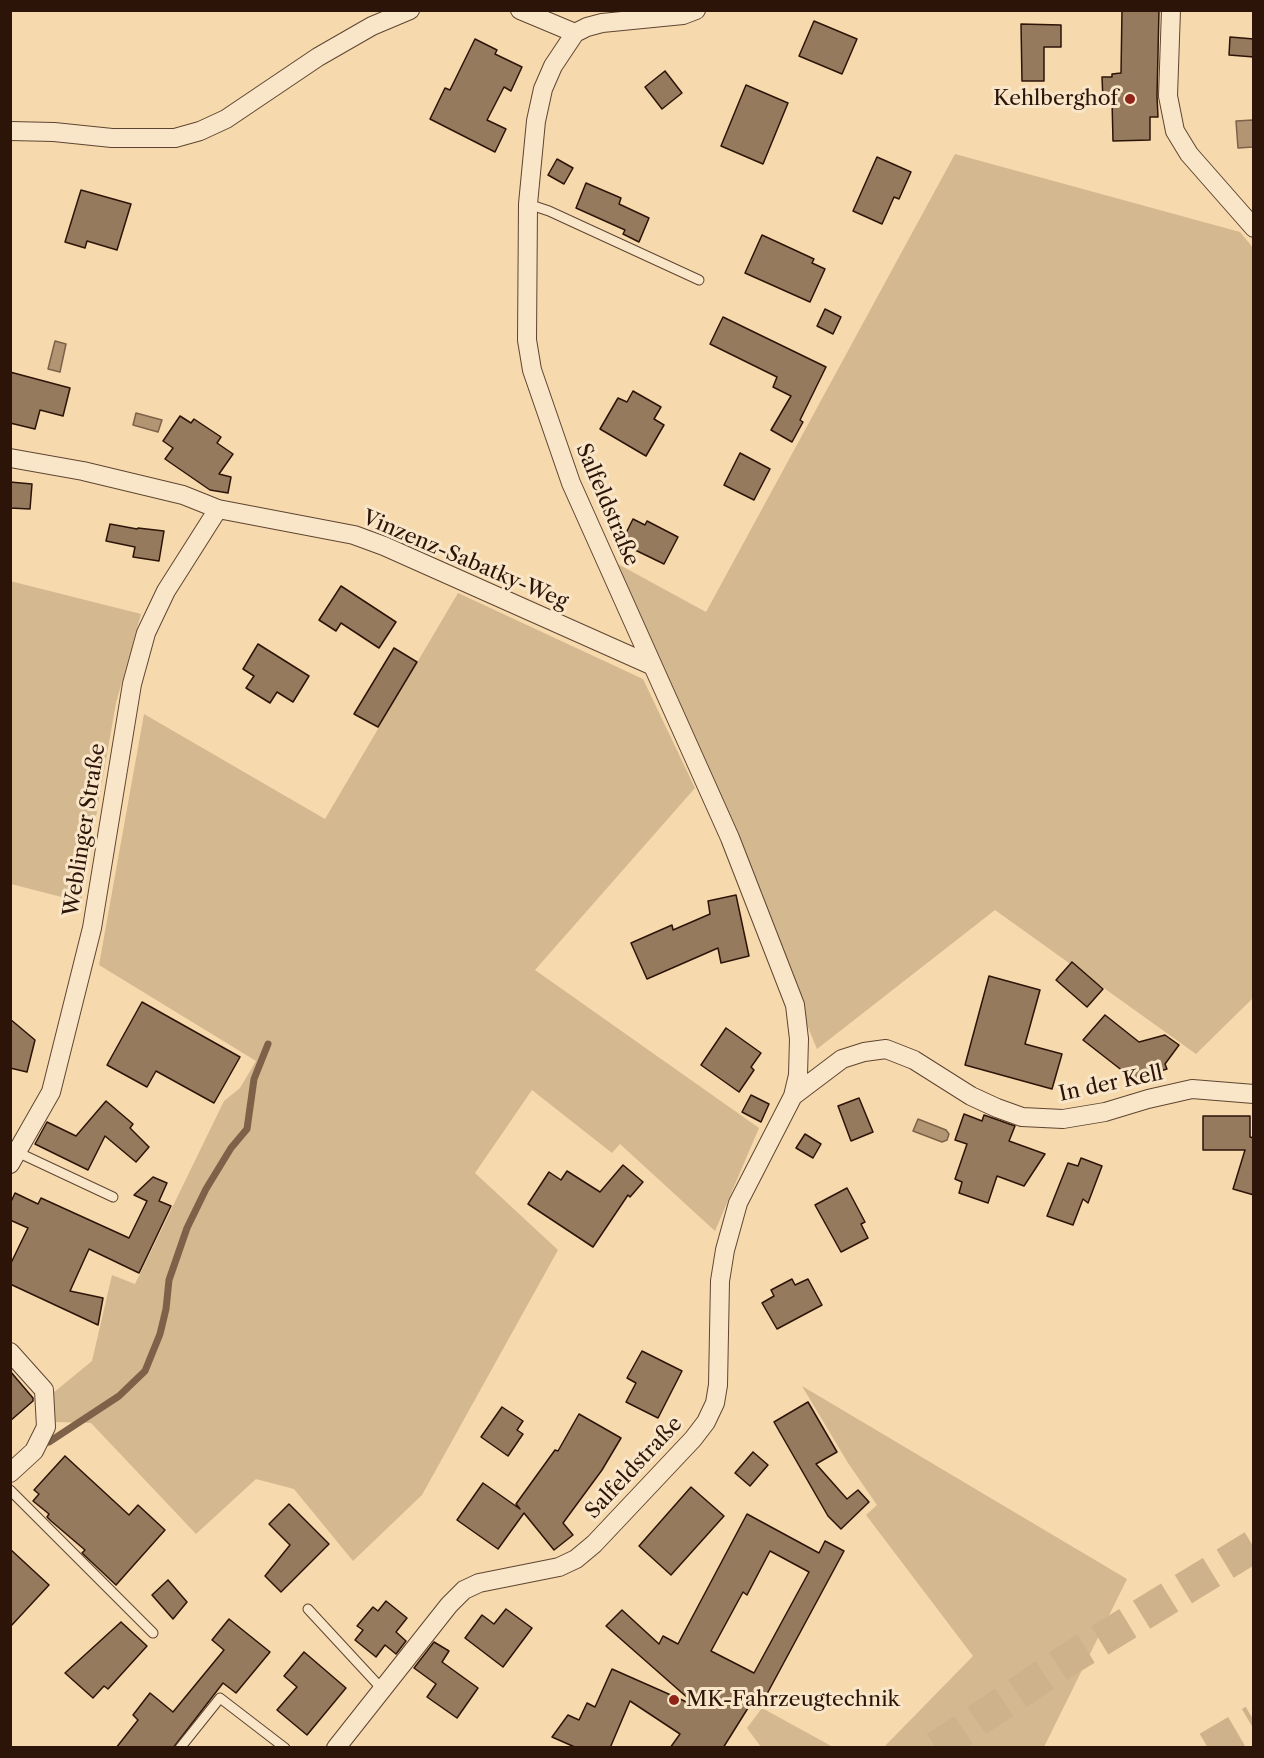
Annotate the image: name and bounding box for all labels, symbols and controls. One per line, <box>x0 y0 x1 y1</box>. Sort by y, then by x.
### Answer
place label: Kehlberghof <box>993 86 1118 112</box>
marker: Kehlberghof <box>1123 92 1137 106</box>
street label: Salfeldstraße <box>570 440 644 570</box>
street label: Vinzenz-Sabatky-Weg <box>358 505 572 615</box>
street label: Weblinger Straße <box>59 742 111 918</box>
street label: In der Kell <box>1057 1061 1165 1107</box>
street label: Salfeldstraße <box>580 1412 688 1524</box>
place label: MK-Fahrzeugtechnik <box>686 1687 900 1713</box>
marker: MK-Fahrzeugtechnik <box>667 1693 681 1707</box>

